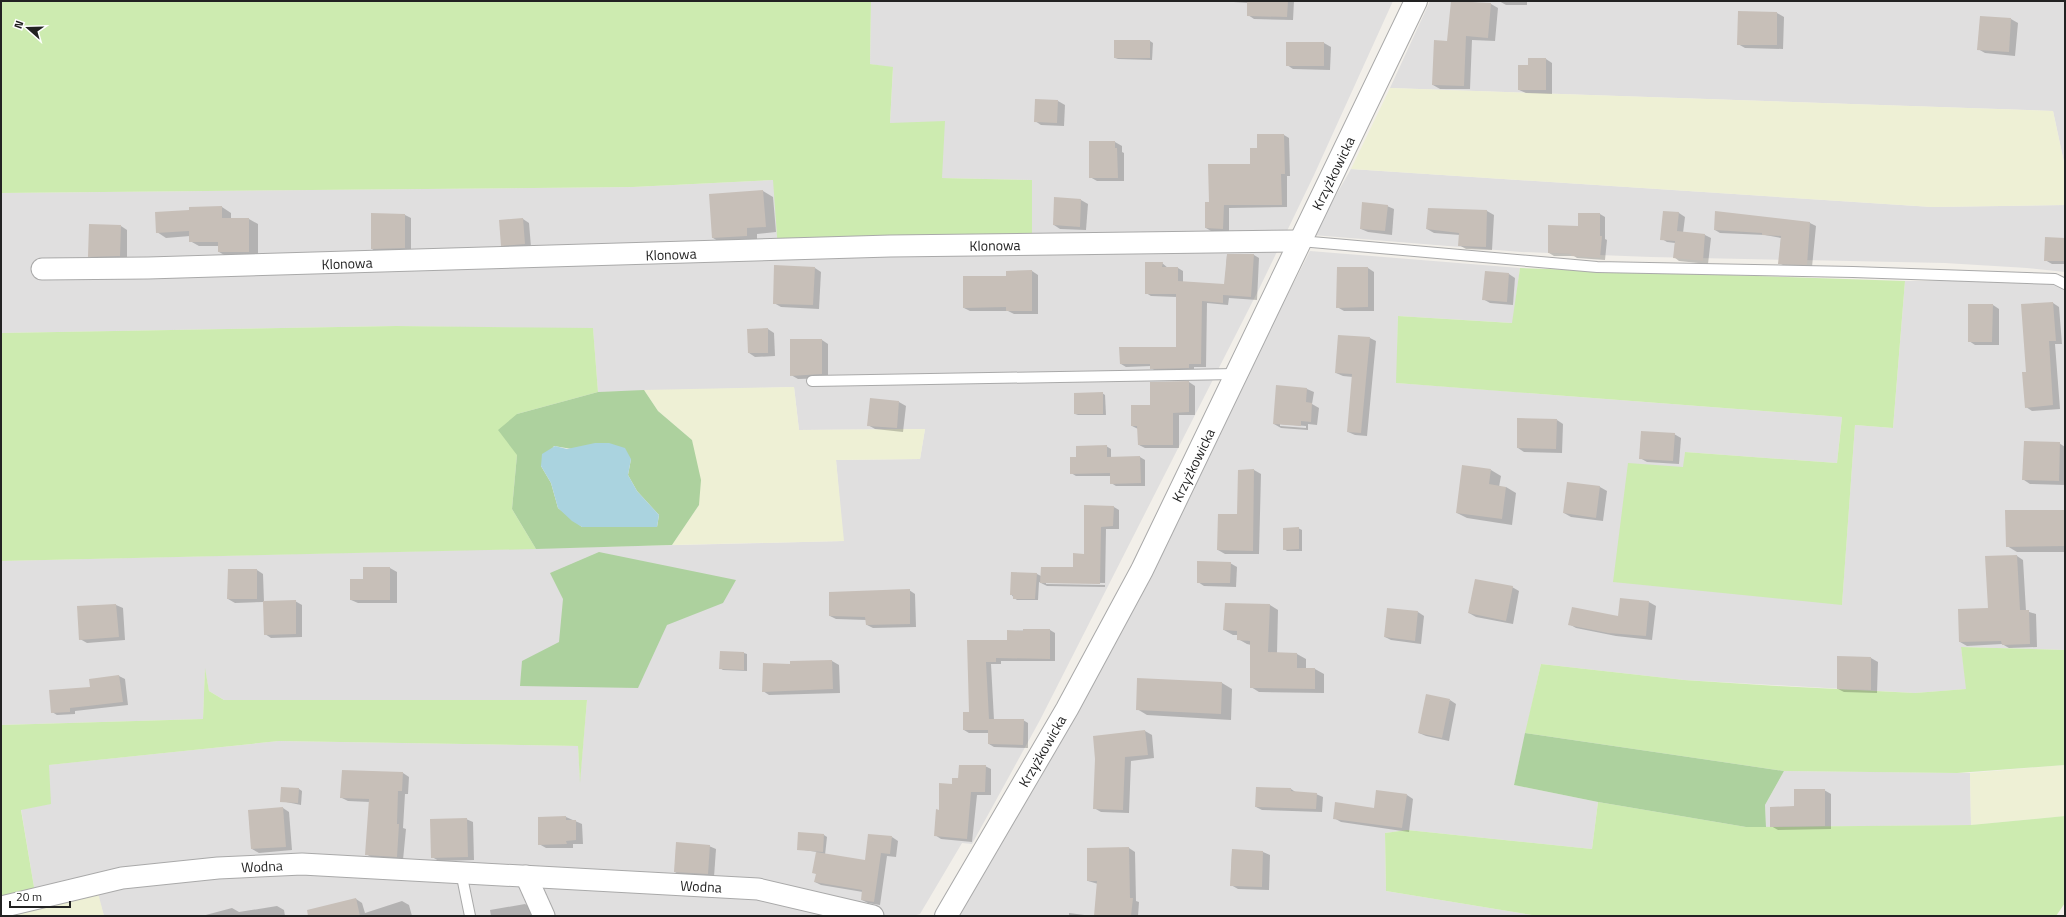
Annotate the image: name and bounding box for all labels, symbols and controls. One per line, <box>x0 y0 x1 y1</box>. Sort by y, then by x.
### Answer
north arrow <box>8 8 48 48</box>
text: N <box>10 18 27 31</box>
street label: Krzyżkowicka <box>1306 133 1360 213</box>
street label: Klonowa <box>969 234 1021 256</box>
street label: Klonowa <box>645 243 697 265</box>
street label: Klonowa <box>321 252 373 274</box>
street label: Krzyżkowicka <box>1166 425 1220 505</box>
street label: Krzyżkowicka <box>1013 711 1071 791</box>
street label: Wodna <box>241 854 283 878</box>
street label: Wodna <box>680 874 722 898</box>
scale bar <box>10 883 70 909</box>
text: 20 m <box>16 887 42 906</box>

